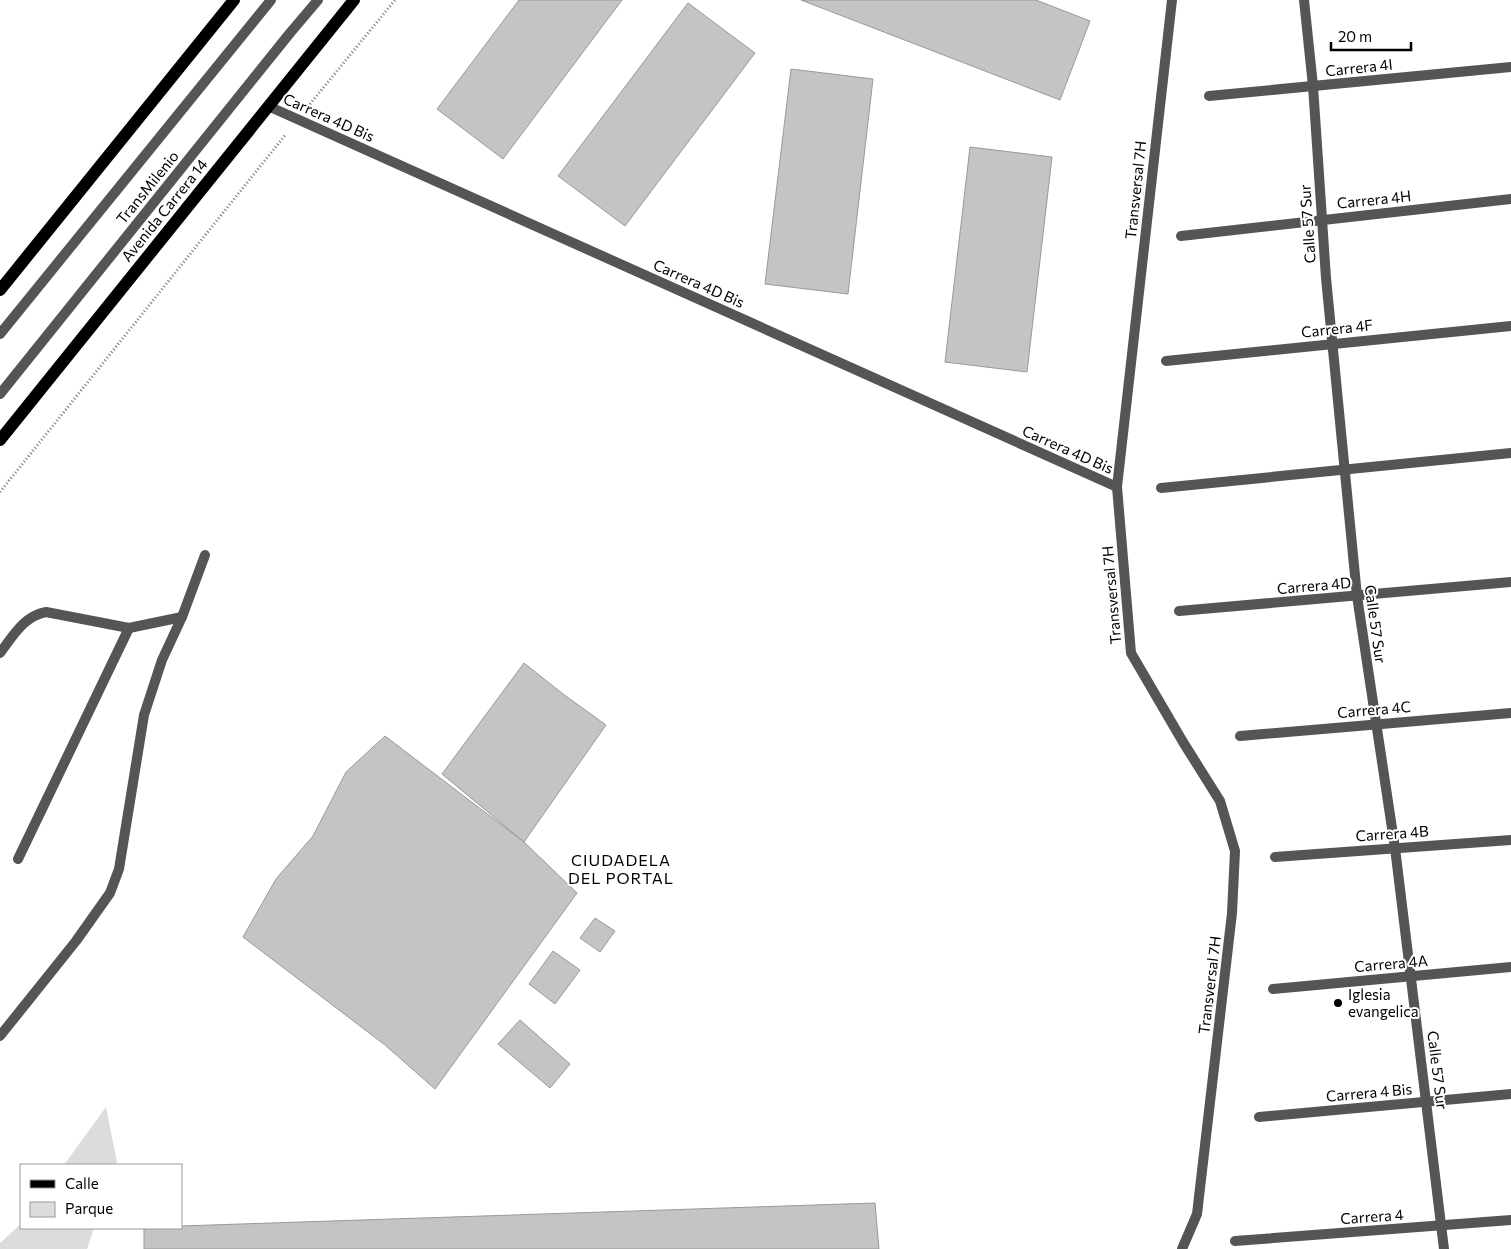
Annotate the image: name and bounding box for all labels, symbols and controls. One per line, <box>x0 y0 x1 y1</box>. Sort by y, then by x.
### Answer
scale bar <box>1331 20 1411 52</box>
text: 20 m <box>1338 27 1372 45</box>
street label: Carrera 4I <box>1324 55 1394 79</box>
street label: Carrera 4D Bis <box>281 89 377 145</box>
street label: Transversal 7H <box>1121 140 1149 240</box>
street label: TransMilenio <box>112 147 182 227</box>
street label: Avenida Carrera 14 <box>117 155 211 265</box>
street label: Calle 57 Sur <box>1295 184 1319 264</box>
street label: Carrera 4H <box>1336 186 1412 212</box>
street label: Carrera 4D Bis <box>651 255 747 311</box>
street label: Carrera 4F <box>1300 315 1374 341</box>
street label: Carrera 4D Bis <box>1020 421 1116 477</box>
street label: Transversal 7H <box>1098 545 1124 645</box>
street label: Carrera 4D <box>1276 573 1352 597</box>
street label: Calle 57 Sur <box>1362 584 1390 664</box>
street label: Carrera 4C <box>1337 697 1411 721</box>
street label: Carrera 4B <box>1355 821 1429 845</box>
district label: CIUDADELA DEL PORTAL <box>568 850 674 887</box>
street label: Transversal 7H <box>1194 935 1224 1035</box>
street label: Carrera 4A <box>1354 951 1428 975</box>
place label: Iglesia evangelica <box>1348 985 1419 1020</box>
marker: Iglesia evangelica <box>1332 997 1344 1009</box>
street label: Calle 57 Sur <box>1424 1030 1452 1110</box>
street label: Carrera 4 Bis <box>1325 1079 1413 1105</box>
legend <box>20 1164 182 1229</box>
text: Calle <box>65 1174 99 1192</box>
text: Parque <box>65 1199 113 1217</box>
street label: Carrera 4 <box>1340 1205 1404 1227</box>

